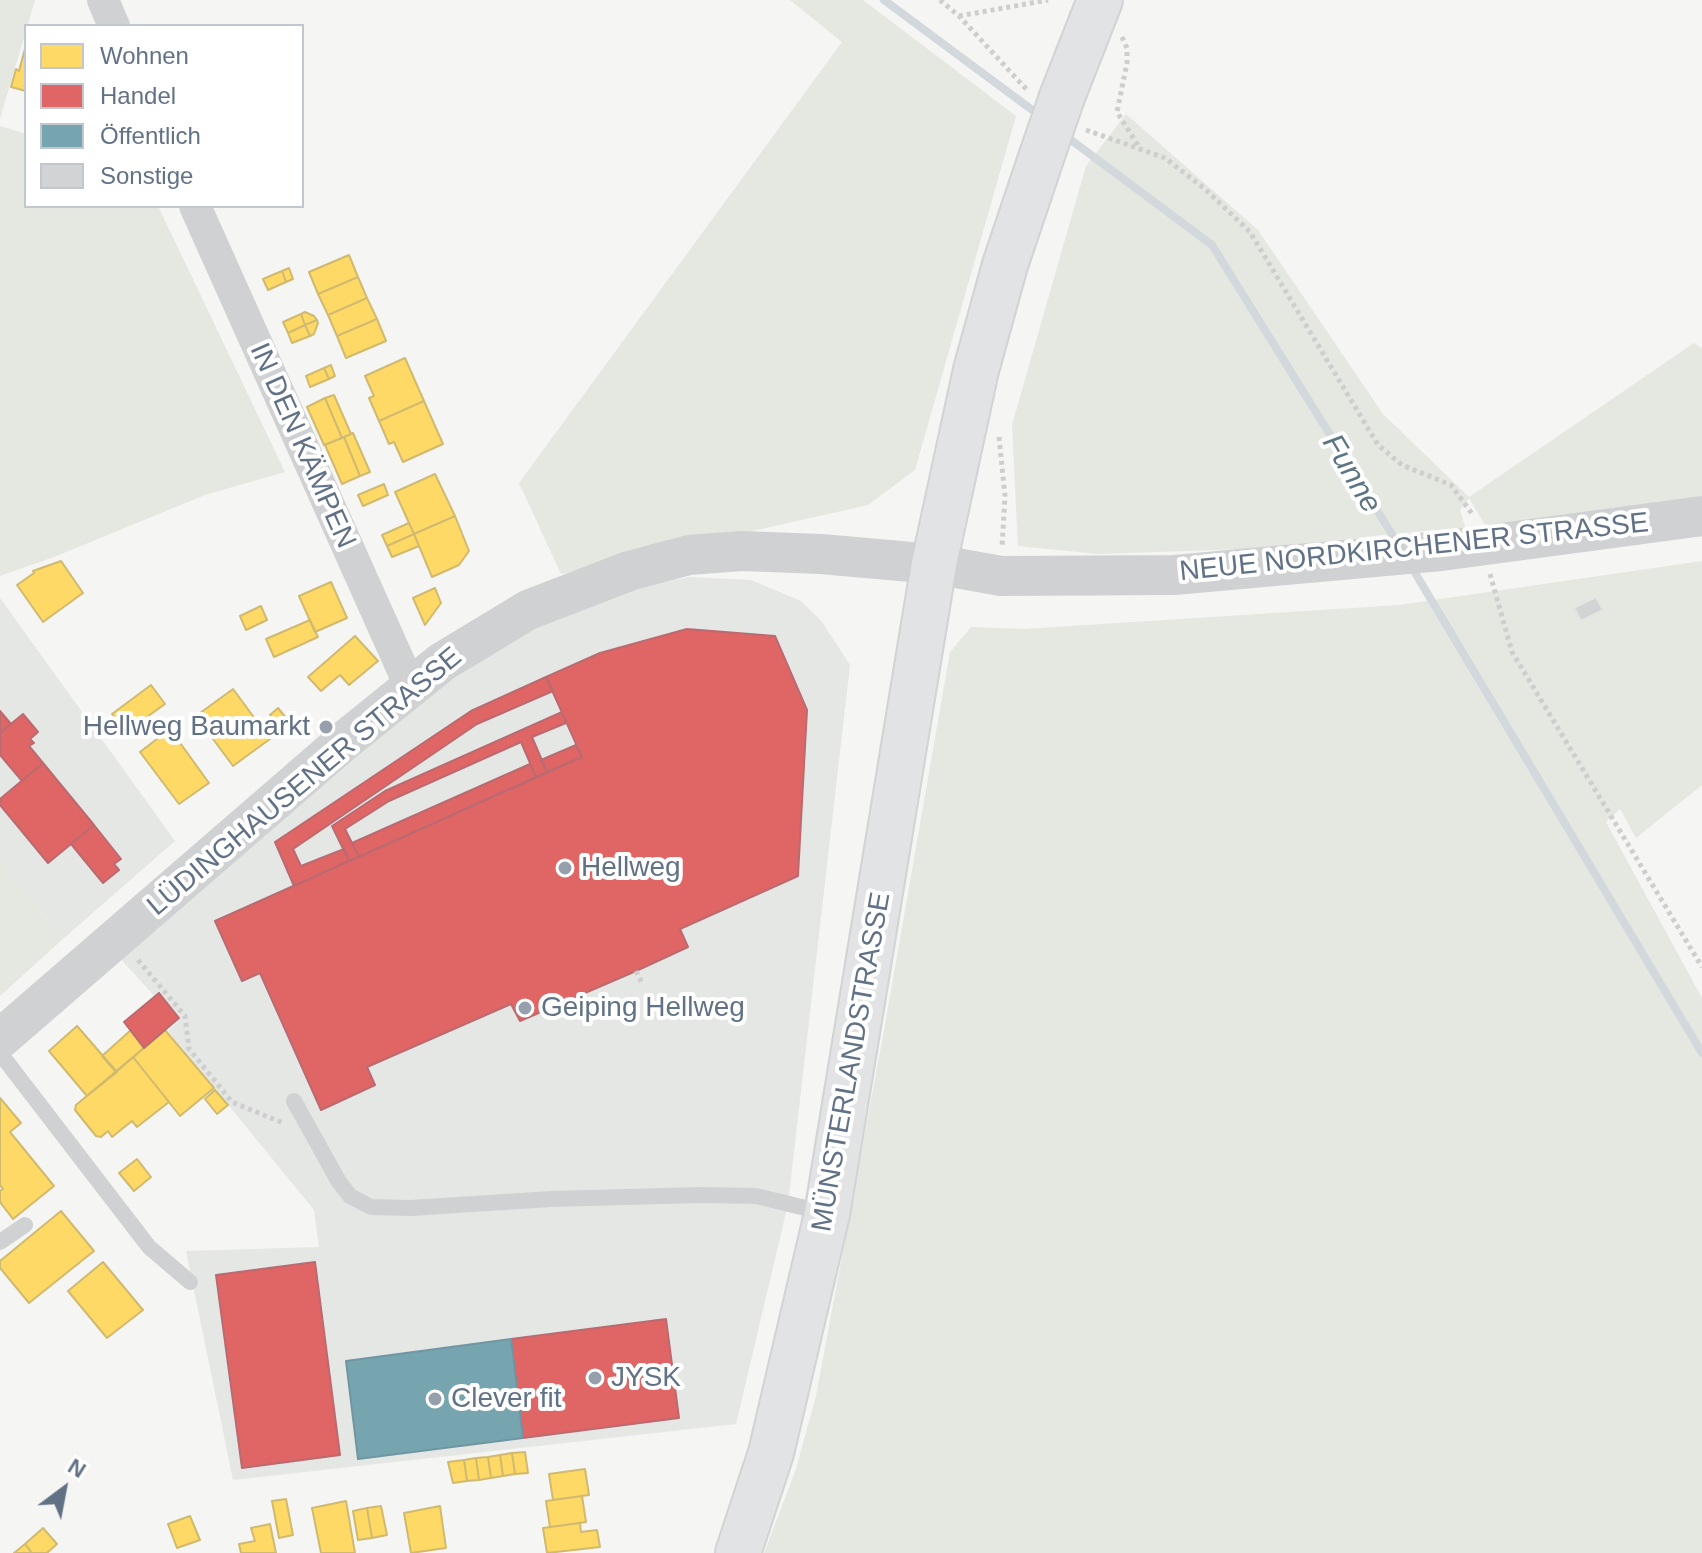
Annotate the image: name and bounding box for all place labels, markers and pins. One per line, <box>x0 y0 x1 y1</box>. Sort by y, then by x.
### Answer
place label: Hellweg Baumarkt <box>83 710 310 744</box>
marker: Hellweg Baumarkt <box>317 718 335 736</box>
place label: Hellweg <box>581 851 681 885</box>
marker: Hellweg <box>556 859 574 877</box>
place label: Geiping Hellweg <box>541 991 745 1025</box>
marker: Geiping Hellweg <box>516 999 534 1017</box>
place label: JYSK <box>611 1361 681 1395</box>
marker: JYSK <box>586 1369 604 1387</box>
place label: Clever fit <box>451 1382 561 1416</box>
marker: Clever fit <box>426 1390 444 1408</box>

